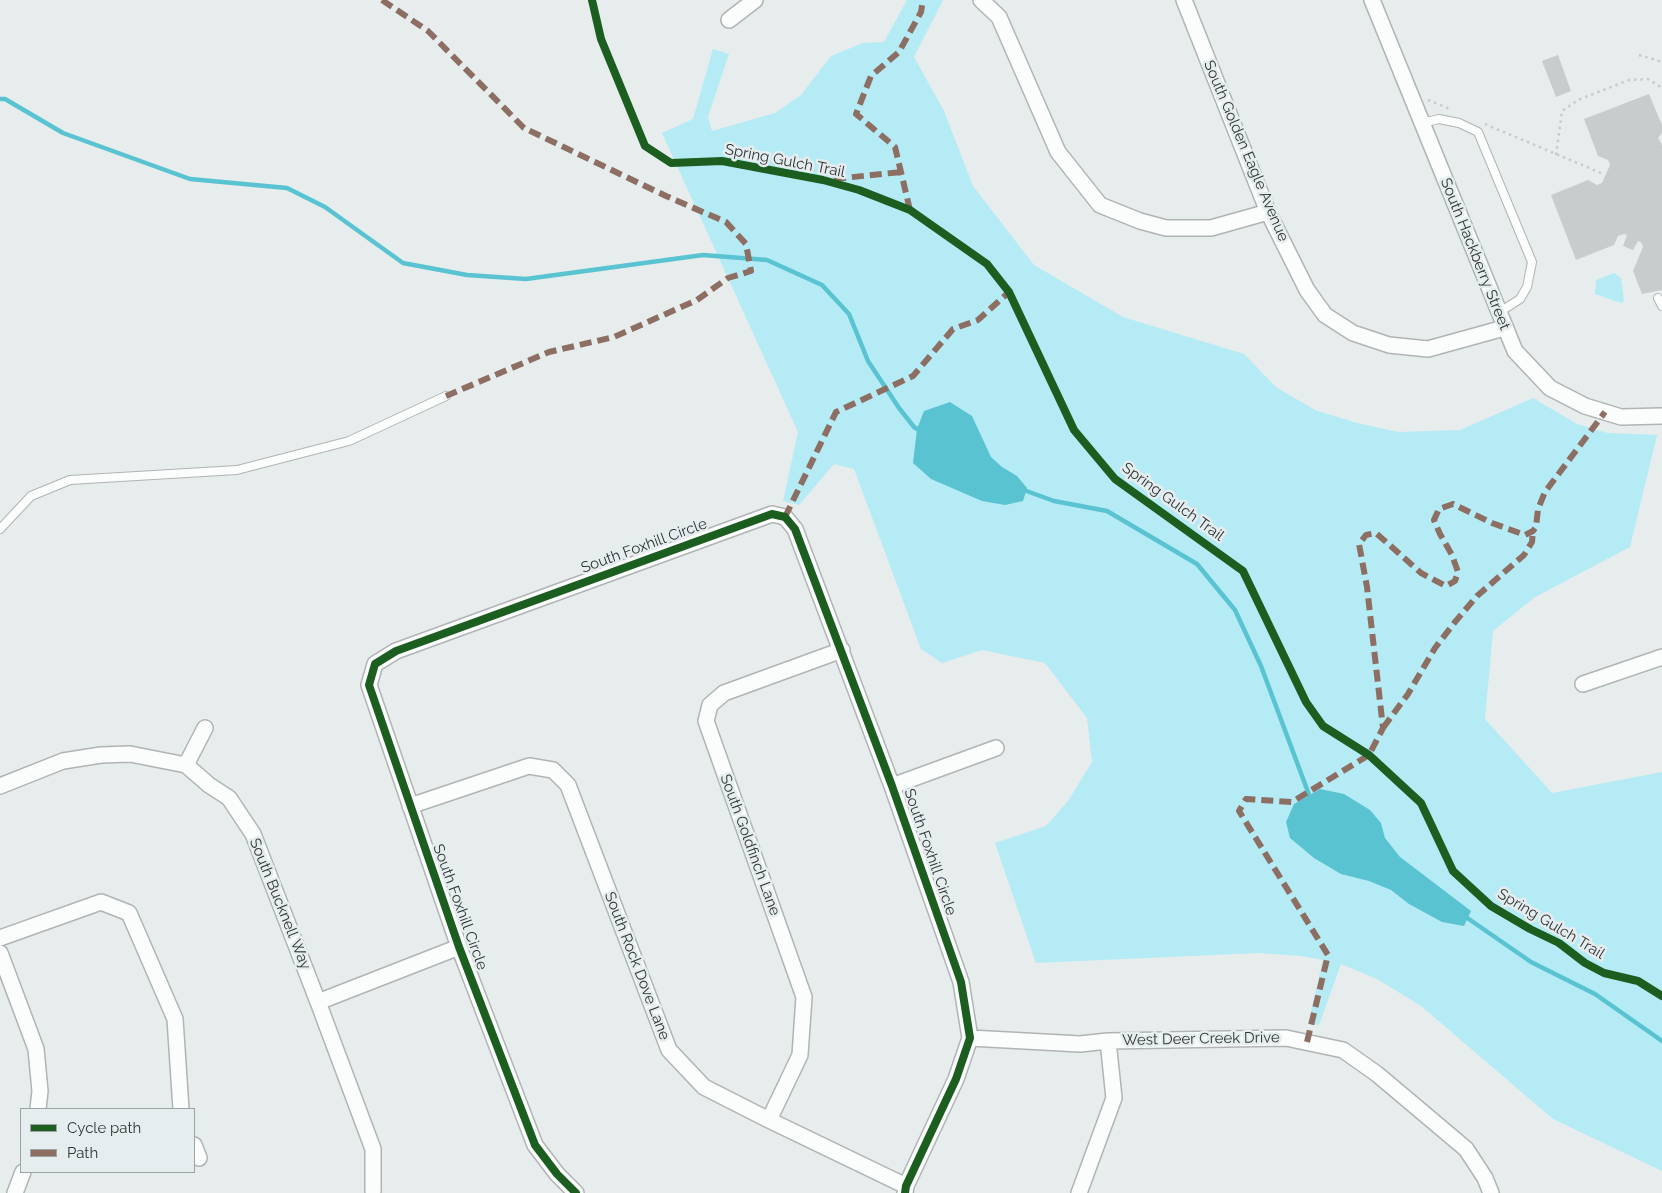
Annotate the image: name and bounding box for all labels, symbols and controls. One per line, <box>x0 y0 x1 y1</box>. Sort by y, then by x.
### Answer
street label: South Golden Eagle Avenue <box>1200 58 1292 244</box>
street label: Spring Gulch Trail <box>723 141 847 181</box>
street label: South Hackberry Street <box>1436 176 1514 332</box>
street label: Spring Gulch Trail <box>1118 459 1228 545</box>
street label: South Foxhill Circle <box>579 515 709 577</box>
street label: South Goldfinch Lane <box>716 772 784 918</box>
street label: South Foxhill Circle <box>900 786 960 918</box>
street label: South Bucknell Way <box>245 836 315 972</box>
street label: South Foxhill Circle <box>429 842 491 972</box>
street label: Spring Gulch Trail <box>1494 885 1608 963</box>
street label: South Rock Dove Lane <box>600 889 674 1043</box>
street label: West Deer Creek Drive <box>1122 1029 1280 1049</box>
legend <box>20 1108 195 1173</box>
text: Cycle path <box>67 1119 141 1137</box>
text: Path <box>67 1144 98 1162</box>

